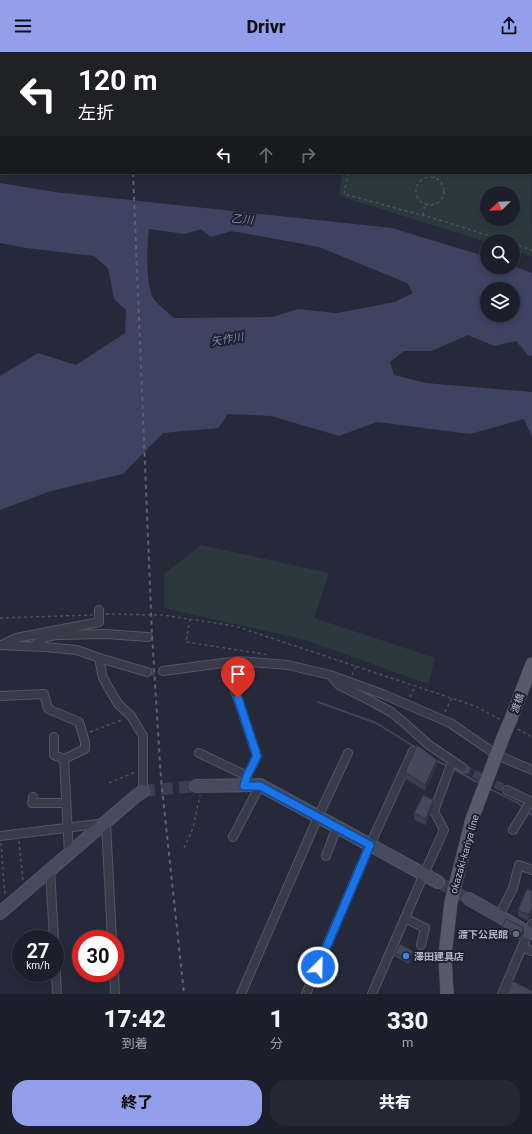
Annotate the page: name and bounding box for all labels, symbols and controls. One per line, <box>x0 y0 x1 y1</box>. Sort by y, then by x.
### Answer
icon: menu <box>12 15 34 37</box>
icon: share <box>498 15 520 37</box>
text: Drivr <box>246 16 286 37</box>
text: 120 m <box>78 64 157 97</box>
icon: left <box>12 68 64 120</box>
text: 左折 <box>78 102 114 123</box>
icon: left <box>213 144 235 166</box>
icon: ahead <box>255 144 277 166</box>
icon: right <box>297 144 319 166</box>
north arrow <box>480 186 520 226</box>
map controls <box>480 186 520 322</box>
water label: 乙川 <box>230 212 254 227</box>
button: search <box>480 234 520 274</box>
button: layers <box>480 282 520 322</box>
water label: 矢作川 <box>210 330 245 348</box>
pin <box>221 657 255 698</box>
icon: arrive <box>227 663 249 685</box>
street label: 渡橋 <box>509 692 526 714</box>
street label: okazaki-kariya line <box>448 813 481 895</box>
place label: 渡下公民館 <box>458 929 508 940</box>
marker: 渡下公民館 <box>511 929 521 939</box>
speed limit sign: 30 <box>72 930 124 982</box>
text: 27 <box>27 939 49 963</box>
position arrow <box>297 946 339 988</box>
marker: 澤田建具店 <box>401 951 411 961</box>
place label: 澤田建具店 <box>414 951 464 962</box>
text: km/h <box>26 960 50 971</box>
text: 17:42 <box>104 1005 166 1033</box>
text: 1 <box>269 1005 283 1033</box>
text: 330 <box>387 1007 428 1035</box>
text: m <box>402 1035 413 1050</box>
text: 到着 <box>122 1036 148 1051</box>
text: 分 <box>270 1036 283 1051</box>
button: 終了 <box>12 1080 262 1126</box>
button: 共有 <box>270 1080 520 1126</box>

